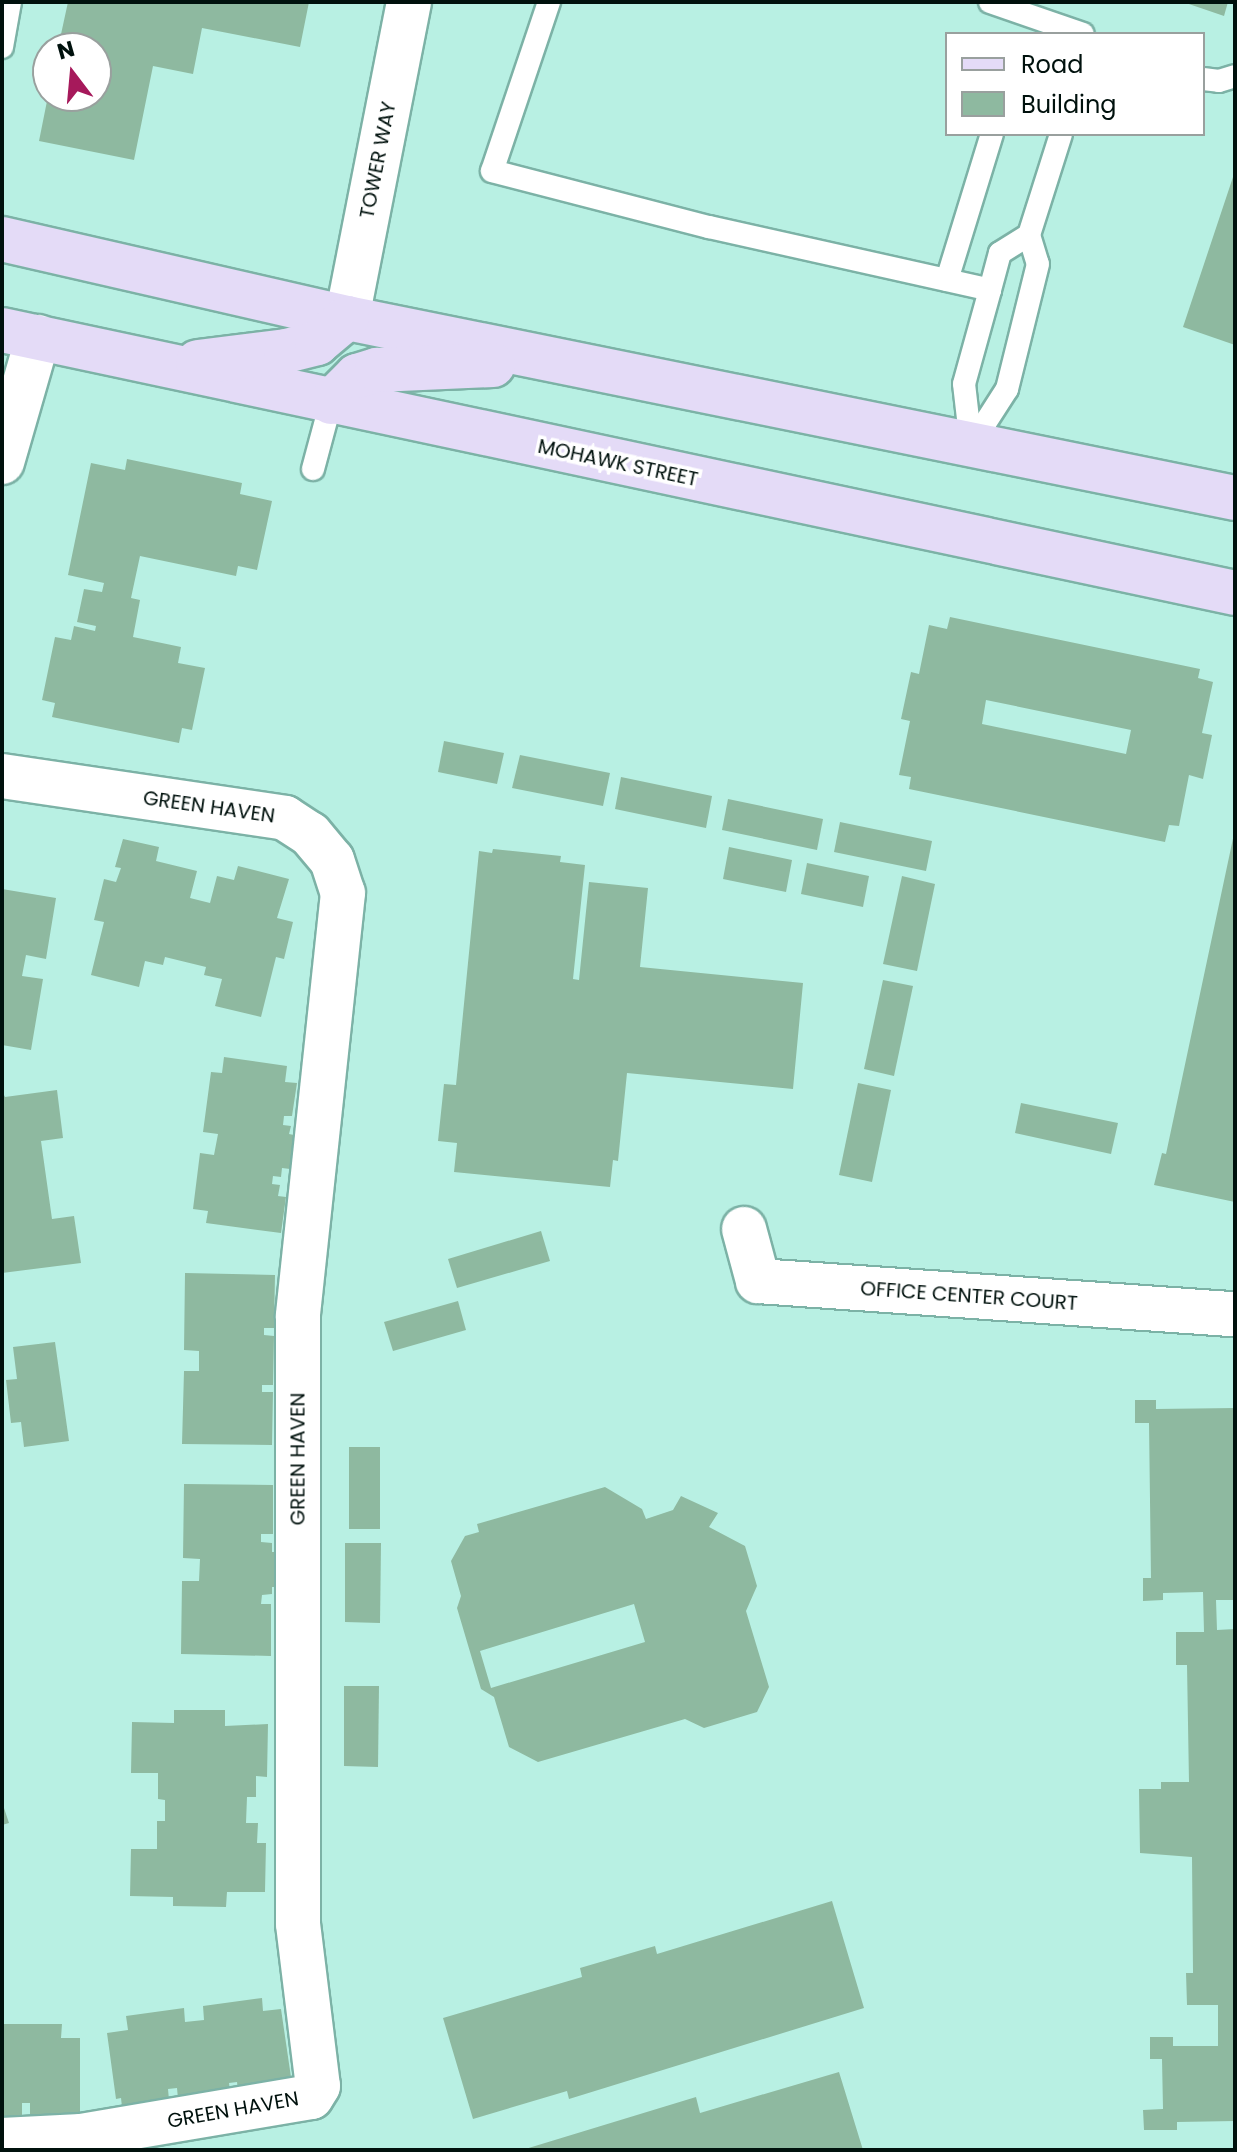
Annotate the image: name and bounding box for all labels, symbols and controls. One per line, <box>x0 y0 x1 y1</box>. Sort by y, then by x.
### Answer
north arrow <box>32 32 112 112</box>
legend <box>945 32 1205 136</box>
text: N <box>54 33 78 68</box>
text: Road <box>1021 48 1083 81</box>
text: Building <box>1021 88 1117 121</box>
street label: TOWER WAY <box>355 100 401 220</box>
street label: MOHAWK STREET <box>536 434 700 492</box>
street label: GREEN HAVEN <box>142 786 276 828</box>
street label: OFFICE CENTER COURT <box>860 1276 1078 1316</box>
street label: GREEN HAVEN <box>286 1393 310 1525</box>
street label: GREEN HAVEN <box>166 2087 300 2133</box>

